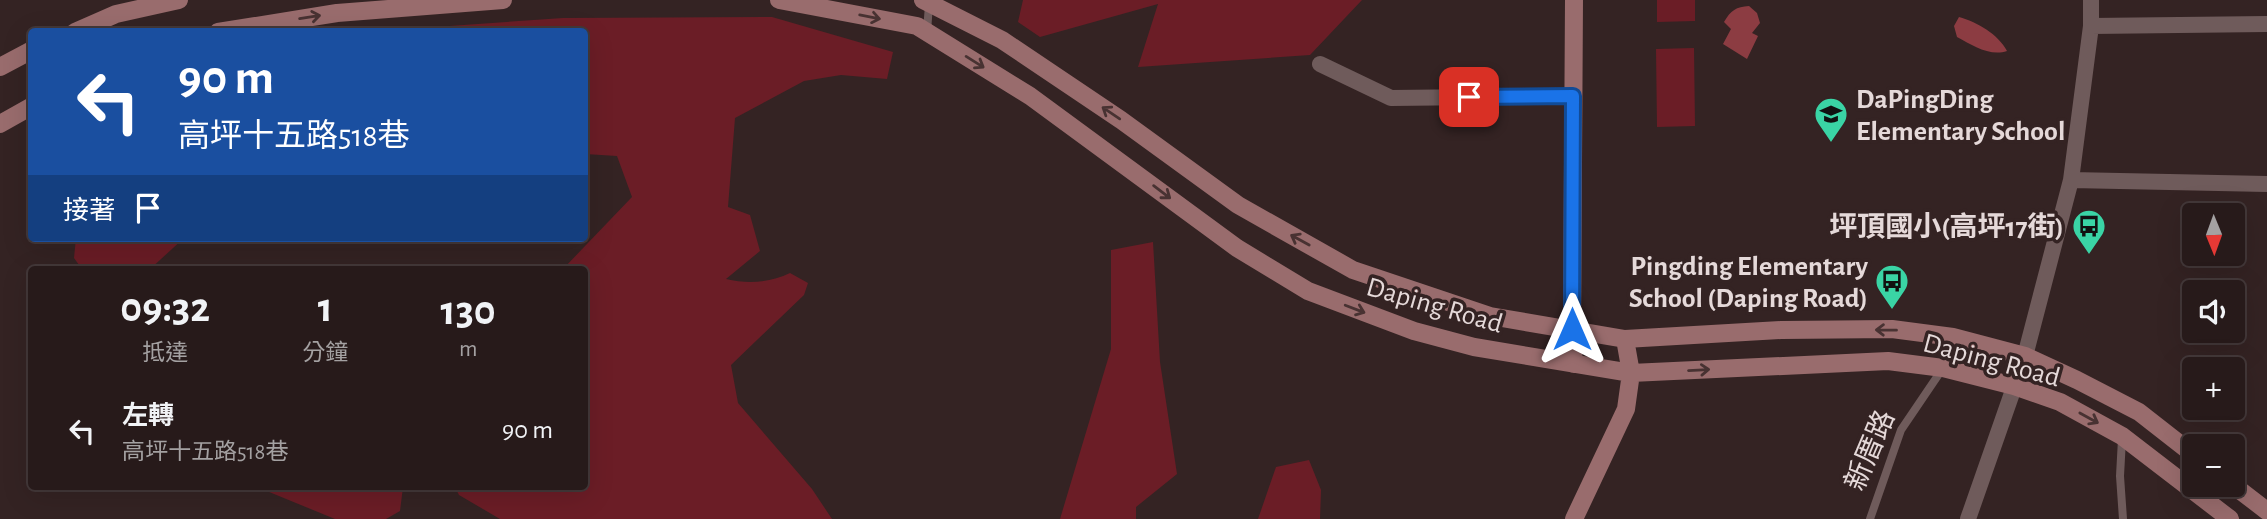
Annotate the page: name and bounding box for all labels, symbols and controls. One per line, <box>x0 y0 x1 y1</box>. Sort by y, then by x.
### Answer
one-way arrow <box>298 10 321 23</box>
one-way arrow <box>858 11 881 24</box>
text: 90 m <box>178 54 274 103</box>
one-way arrow <box>964 55 984 69</box>
icon: left <box>63 56 154 147</box>
pin <box>1439 67 1499 127</box>
icon: arrive <box>1450 78 1488 116</box>
place label: DaPingDing Elementary School <box>1856 86 2065 146</box>
school or university icon: DaPingDing Elementary School <box>1812 95 1850 144</box>
one-way arrow <box>1102 106 1121 120</box>
text: 高坪十五路518巷 <box>178 120 410 152</box>
one-way arrow <box>1152 184 1170 199</box>
icon: arrive <box>129 189 167 227</box>
text: 接著 <box>63 198 115 224</box>
north arrow <box>2182 203 2245 266</box>
map controls <box>2182 203 2245 497</box>
bus stop icon: 坪頂國小(高坪17街) <box>2070 207 2108 256</box>
place label: 坪頂國小(高坪17街) <box>1829 212 2064 242</box>
one-way arrow <box>1290 233 1310 247</box>
place label: Pingding Elementary School (Daping Road) <box>1629 253 1868 313</box>
bus stop icon: Pingding Elementary School (Daping Road) <box>1873 262 1911 311</box>
street label: Daping Road <box>1363 273 1506 339</box>
button: sound <box>2182 280 2245 343</box>
text: 09:32 <box>120 287 210 329</box>
text: 1 <box>318 287 333 329</box>
text: 130 <box>441 290 496 332</box>
position arrow <box>1535 292 1609 366</box>
one-way arrow <box>1344 303 1366 316</box>
one-way arrow <box>1875 323 1898 337</box>
street label: Daping Road <box>1920 329 2063 393</box>
text: m <box>459 338 477 361</box>
text: 抵達 <box>142 342 188 365</box>
text: 分鐘 <box>302 342 348 365</box>
button: + <box>2182 357 2245 420</box>
one-way arrow <box>1687 363 1710 376</box>
text: 左轉 <box>122 403 174 429</box>
street label: 新厝路 <box>1840 406 1900 495</box>
one-way arrow <box>2078 411 2098 425</box>
icon: left <box>63 412 101 450</box>
text: 90 m <box>502 417 553 443</box>
button: − <box>2182 434 2245 497</box>
text: 高坪十五路518巷 <box>122 441 288 464</box>

